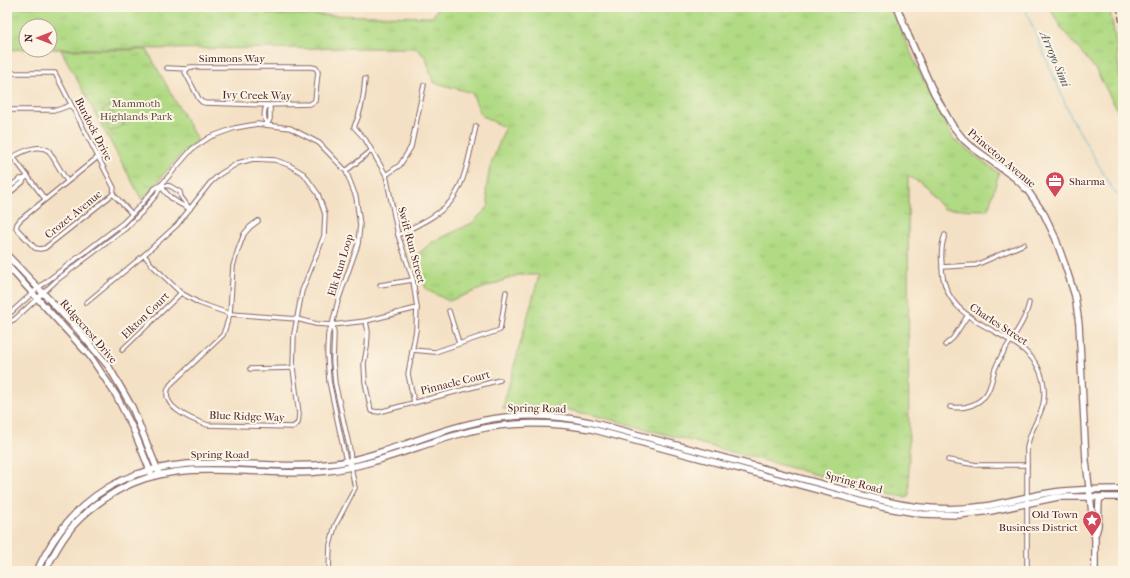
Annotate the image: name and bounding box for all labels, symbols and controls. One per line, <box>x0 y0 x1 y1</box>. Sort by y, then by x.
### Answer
north arrow <box>18 18 58 58</box>
water label: Arroyo Simi <box>1036 27 1074 90</box>
text: N <box>22 33 35 42</box>
street label: Simmons Way <box>199 52 266 65</box>
street label: Ivy Creek Way <box>222 88 293 103</box>
street label: Burdock Drive <box>72 95 115 164</box>
park label: Mammoth Highlands Park <box>100 97 173 123</box>
street label: Princeton Avenue <box>965 126 1039 191</box>
office icon: Sharma <box>1044 170 1066 198</box>
place label: Sharma <box>1069 175 1106 188</box>
street label: Crozet Avenue <box>42 187 105 241</box>
street label: Swift Run Street <box>395 205 428 285</box>
street label: Elk Run Loop <box>325 232 356 298</box>
street label: Elkton Court <box>119 289 172 341</box>
street label: Ridgecrest Drive <box>57 297 120 366</box>
street label: Charles Street <box>967 301 1030 348</box>
street label: Pinnacle Court <box>419 368 491 397</box>
street label: Spring Road <box>508 401 567 416</box>
street label: Blue Ridge Way <box>209 409 286 424</box>
street label: Spring Road <box>191 448 250 461</box>
street label: Spring Road <box>824 469 885 497</box>
place label: Old Town Business District <box>999 508 1079 534</box>
place icon: Old Town Business District <box>1081 509 1103 537</box>

